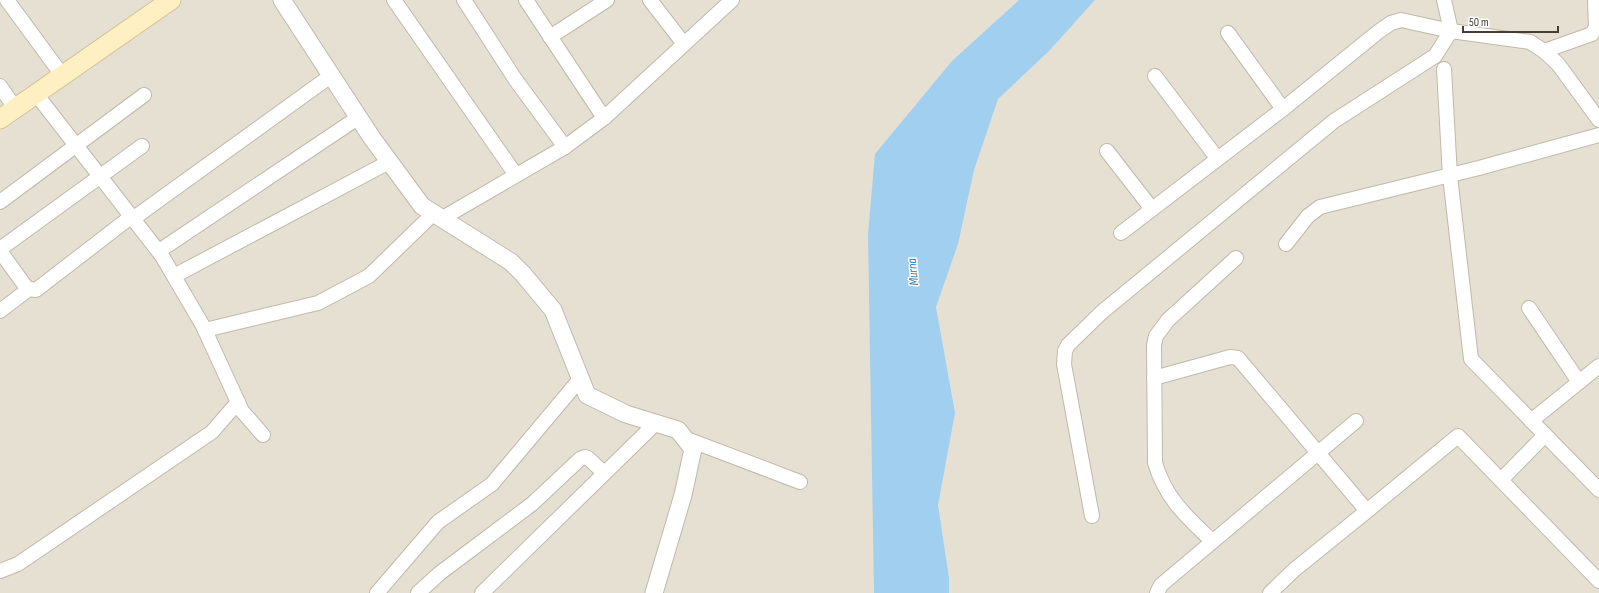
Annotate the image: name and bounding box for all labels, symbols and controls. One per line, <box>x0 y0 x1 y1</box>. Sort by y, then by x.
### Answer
scale bar <box>1463 8 1558 34</box>
text: 50 m <box>1469 15 1489 30</box>
water label: Murna <box>904 257 922 286</box>

